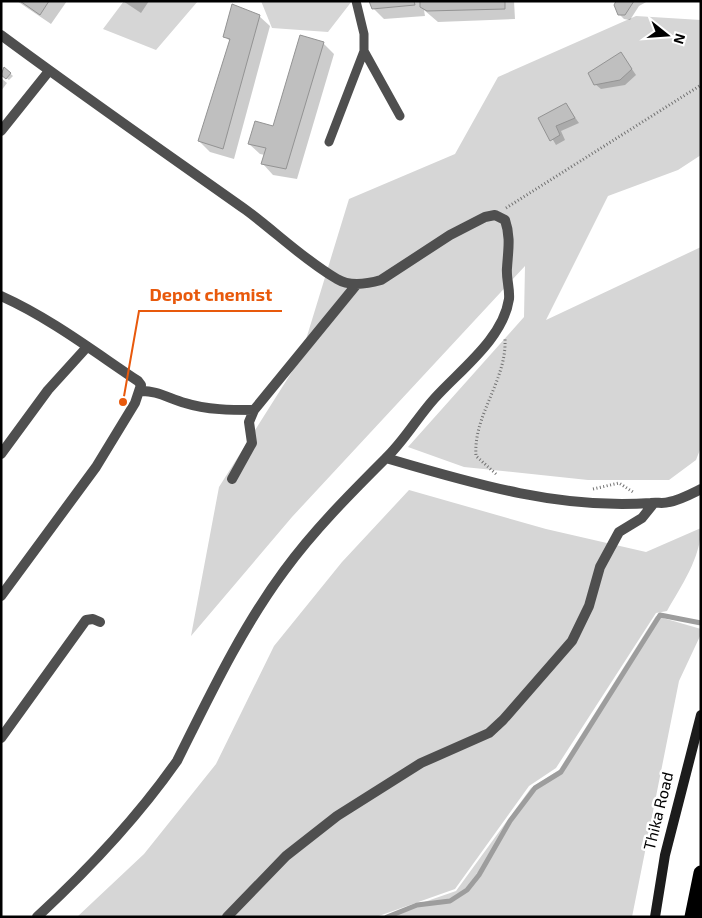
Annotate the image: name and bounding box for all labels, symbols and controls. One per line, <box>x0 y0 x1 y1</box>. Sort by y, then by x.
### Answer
north arrow <box>642 10 692 60</box>
text: N <box>670 32 690 46</box>
callout: Depot chemist <box>139 278 282 311</box>
text: Depot chemist <box>150 283 273 305</box>
street label: Thika Road <box>639 770 676 852</box>

